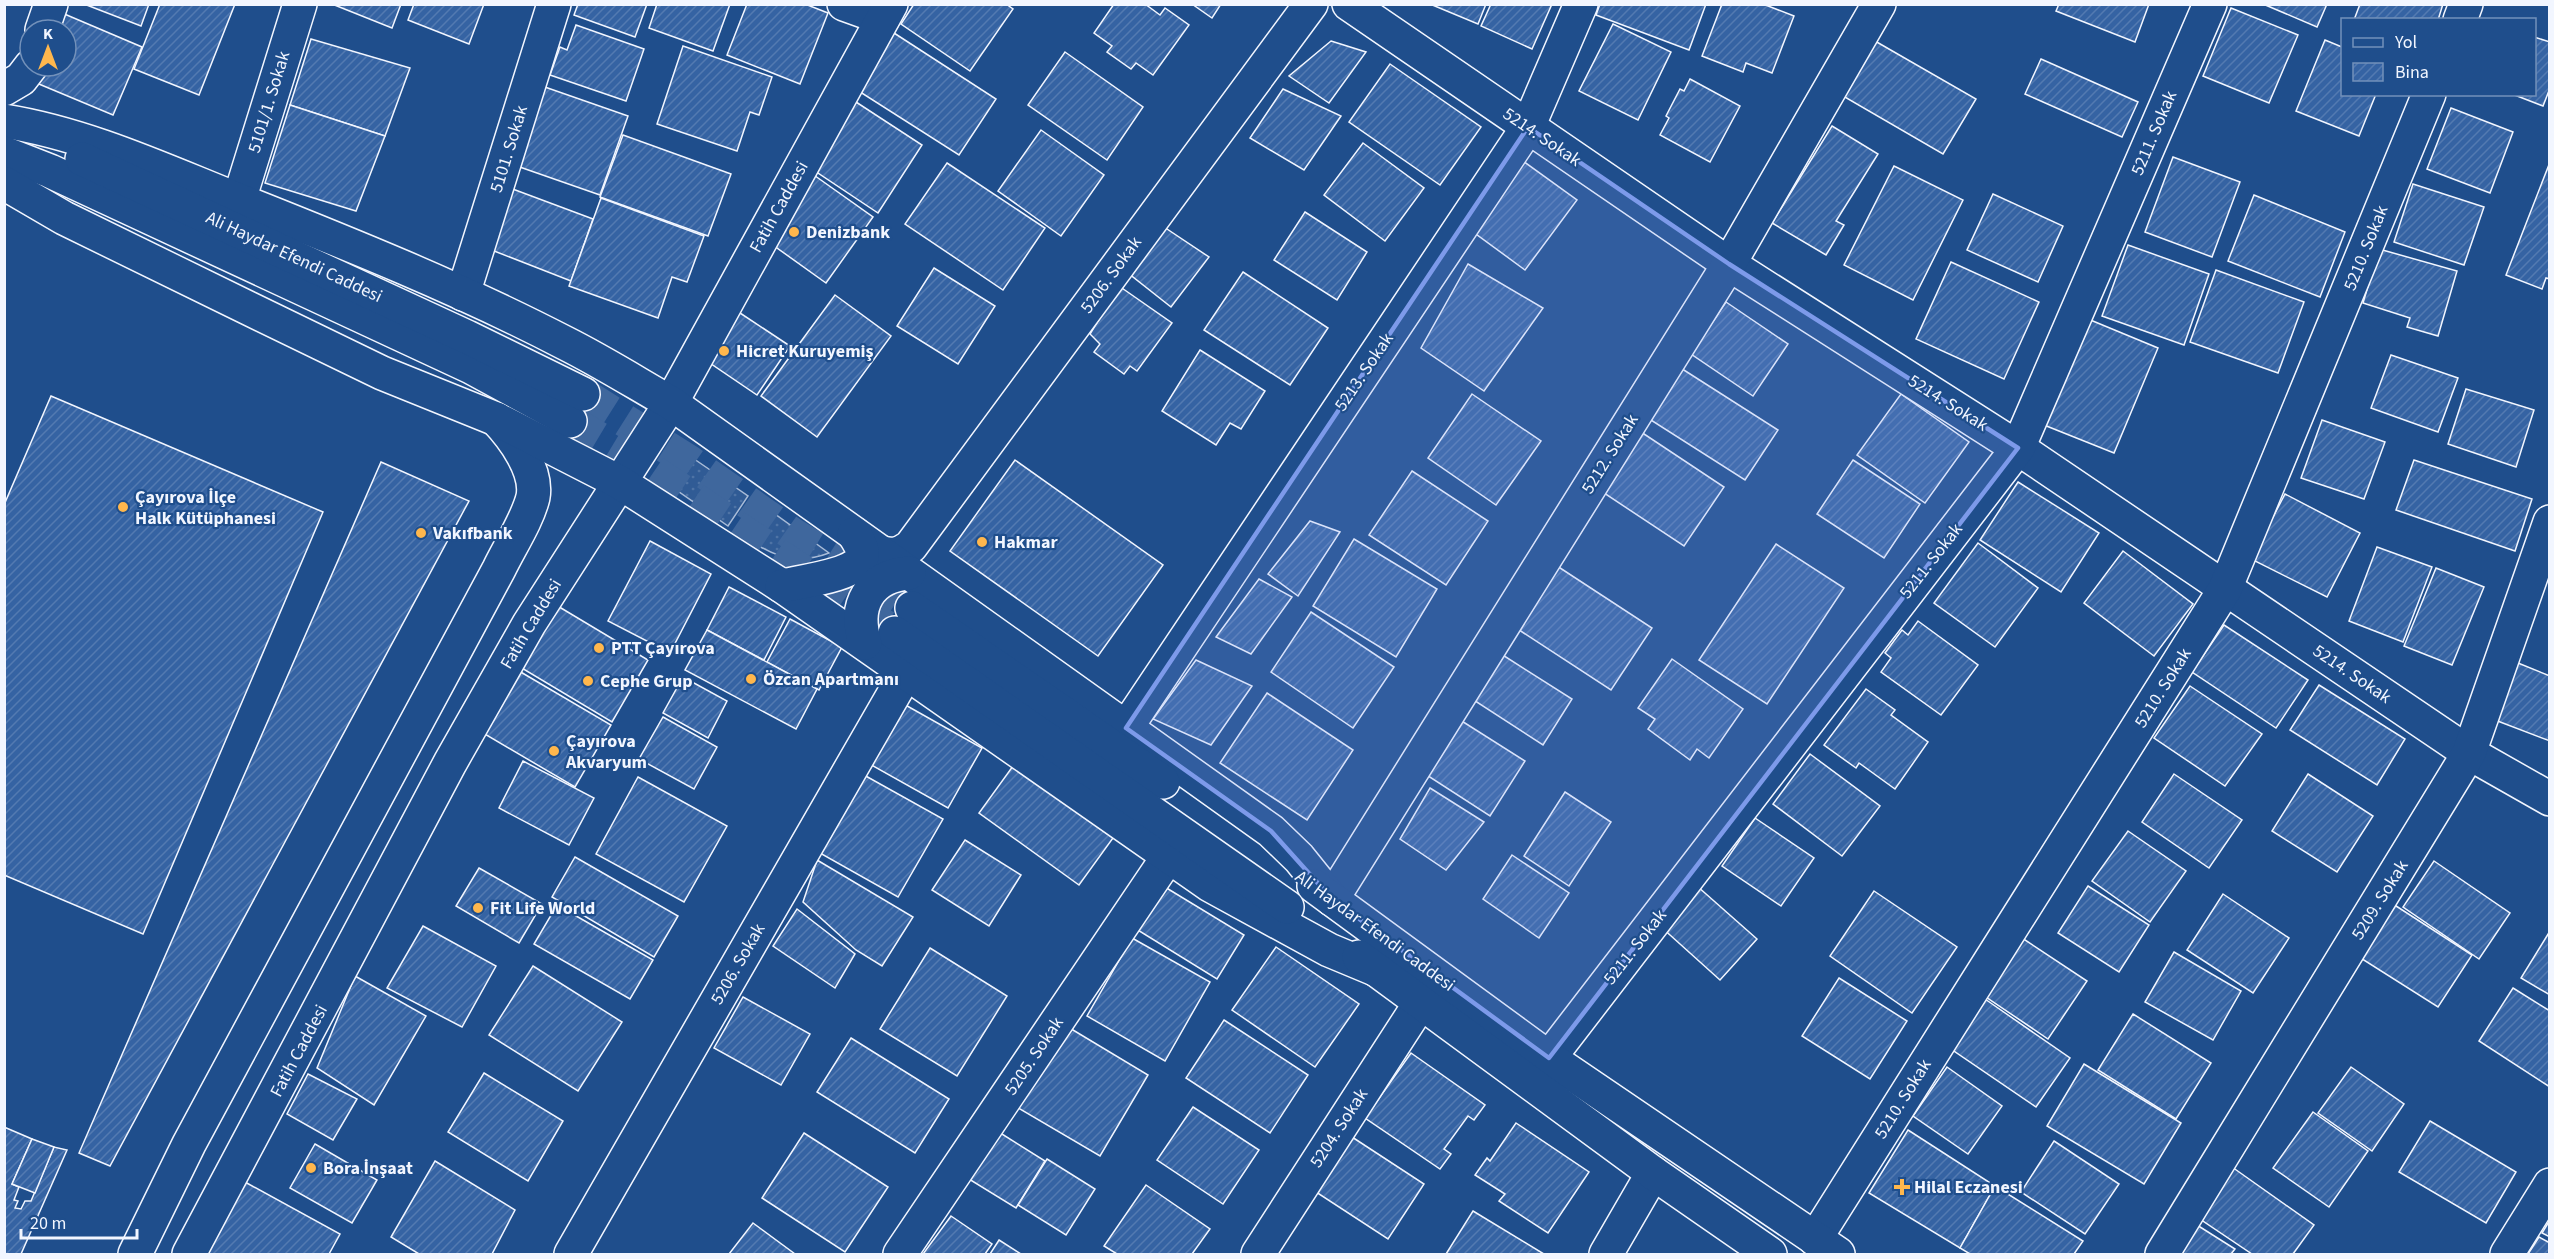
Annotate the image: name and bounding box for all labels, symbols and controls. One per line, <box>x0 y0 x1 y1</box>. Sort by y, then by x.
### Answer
north arrow <box>18 18 78 78</box>
legend <box>2341 18 2536 96</box>
text: K <box>43 23 53 45</box>
text: Yol <box>2394 30 2417 55</box>
street label: 5101/1. Sokak <box>242 48 296 156</box>
text: Bina <box>2395 60 2429 85</box>
street label: 5211. Sokak <box>2125 87 2183 179</box>
street label: 5214. Sokak <box>1498 101 1586 173</box>
street label: 5101. Sokak <box>484 102 534 196</box>
street label: Fatih Caddesi <box>744 157 814 257</box>
street label: 5210. Sokak <box>2338 202 2394 294</box>
street label: Ali Haydar Efendi Caddesi <box>202 205 386 309</box>
place label: Denizbank <box>806 220 890 245</box>
marker: Denizbank <box>787 225 801 239</box>
street label: 5206. Sokak <box>1074 231 1148 319</box>
street label: 5213. Sokak <box>1328 328 1400 416</box>
place label: Hicret Kuruyemiş <box>736 339 874 364</box>
marker: Hicret Kuruyemiş <box>717 344 731 358</box>
street label: 5214. Sokak <box>1903 369 1993 437</box>
street label: 5212. Sokak <box>1576 409 1644 499</box>
place label: Çayırova İlçe Halk Kütüphanesi <box>135 485 276 531</box>
marker: Çayırova İlçe Halk Kütüphanesi <box>116 500 130 514</box>
street label: 5211. Sokak <box>1893 518 1969 604</box>
place label: Vakıfbank <box>432 521 513 546</box>
marker: Vakıfbank <box>414 526 428 540</box>
place label: Hakmar <box>994 530 1058 555</box>
marker: Hakmar <box>975 535 989 549</box>
street label: Fatih Caddesi <box>494 574 568 674</box>
place label: PTT Çayırova <box>611 636 715 661</box>
street label: 5214. Sokak <box>2308 638 2396 710</box>
marker: PTT Çayırova <box>592 641 606 655</box>
street label: 5210. Sokak <box>2129 643 2197 733</box>
place label: Özcan Apartmanı <box>763 667 899 692</box>
place label: Cephe Grup <box>600 669 693 694</box>
marker: Özcan Apartmanı <box>744 672 758 686</box>
marker: Cephe Grup <box>581 674 595 688</box>
place label: Çayırova Akvaryum <box>565 729 647 775</box>
marker: Çayırova Akvaryum <box>547 744 561 758</box>
street label: 5209. Sokak <box>2346 855 2414 945</box>
street label: Ali Haydar Efendi Caddesi <box>1290 864 1460 998</box>
place label: Fit Life World <box>490 896 595 921</box>
marker: Fit Life World <box>471 901 485 915</box>
street label: 5211. Sokak <box>1597 904 1673 990</box>
street label: 5206. Sokak <box>705 919 771 1009</box>
street label: Fatih Caddesi <box>264 1000 334 1102</box>
street label: 5205. Sokak <box>998 1012 1070 1100</box>
street label: 5210. Sokak <box>1869 1054 1937 1144</box>
street label: 5204. Sokak <box>1304 1083 1374 1173</box>
place label: Bora İnşaat <box>323 1156 413 1181</box>
marker: Bora İnşaat <box>304 1161 318 1175</box>
place label: Hilal Eczanesi <box>1914 1175 2023 1200</box>
marker: Hilal Eczanesi <box>1895 1180 1909 1194</box>
scale bar <box>21 1202 136 1240</box>
text: 20 m <box>30 1211 66 1236</box>

